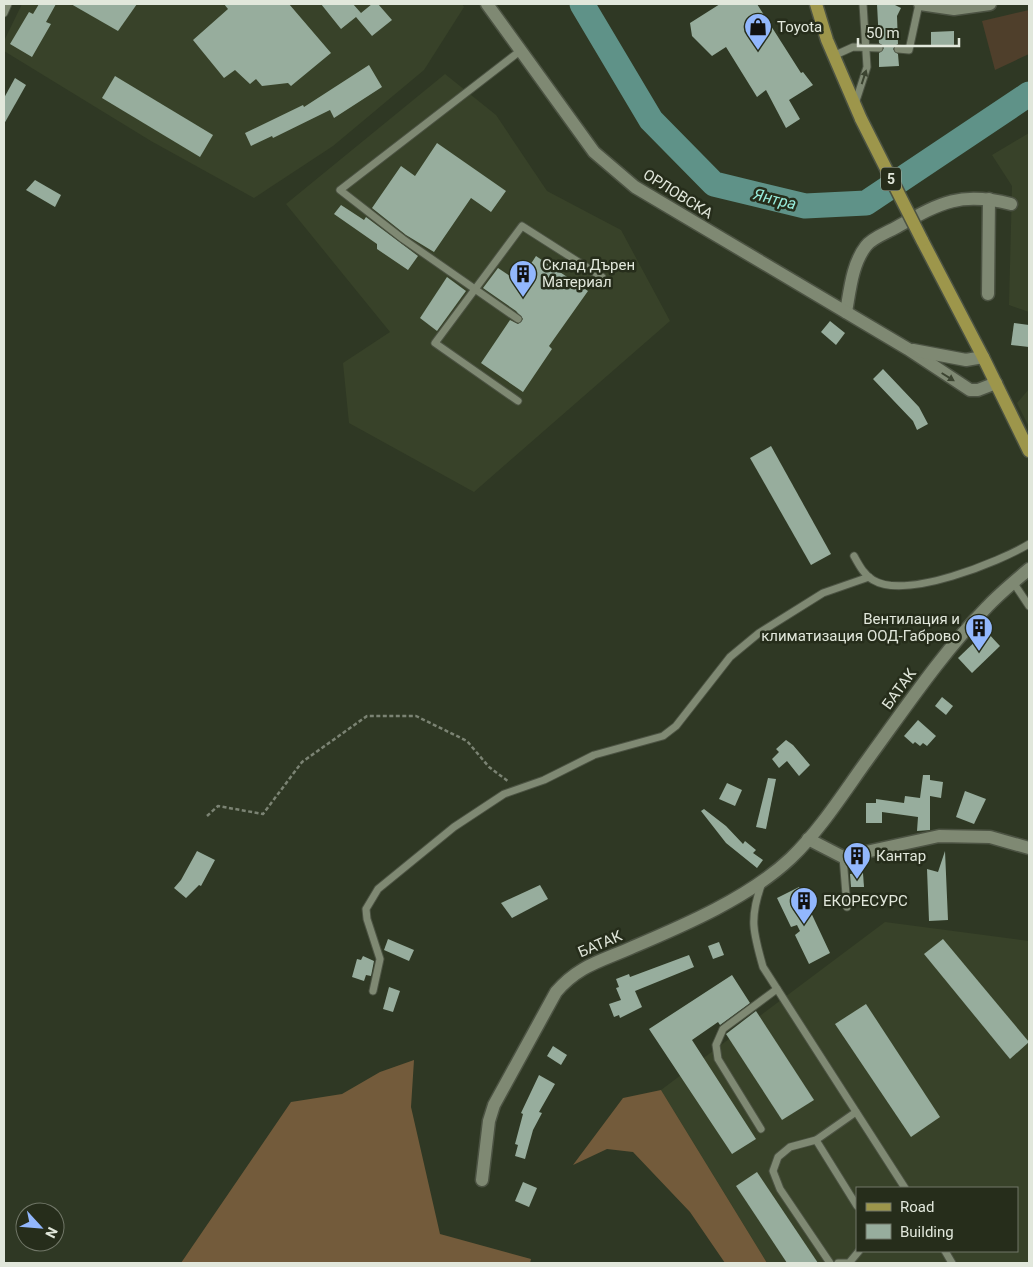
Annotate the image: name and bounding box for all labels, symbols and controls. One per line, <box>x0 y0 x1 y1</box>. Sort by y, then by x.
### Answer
shop icon: Toyota <box>743 12 773 51</box>
scale bar <box>858 15 959 47</box>
place label: Toyota <box>777 18 822 36</box>
text: 50 m <box>866 24 900 42</box>
one-way arrow <box>860 69 868 84</box>
street label: ОРЛОВСКА <box>640 165 716 223</box>
road number: 5 <box>881 168 901 190</box>
water label: Янтра <box>751 184 798 213</box>
place label: Склад Дърен Материал <box>542 256 635 291</box>
building icon: Склад Дърен Материал <box>508 259 538 298</box>
one-way arrow <box>941 372 954 381</box>
place label: Вентилация и климатизация ООД-Габрово <box>761 610 960 645</box>
building icon: Вентилация и климатизация ООД-Габрово <box>964 613 994 652</box>
street label: БАТАК <box>878 665 920 713</box>
building icon: Кантар <box>842 841 872 880</box>
place label: Кантар <box>876 847 926 865</box>
building icon: ЕКОРЕСУРС <box>789 886 819 925</box>
place label: ЕКОРЕСУРС <box>823 892 908 910</box>
street label: БАТАК <box>575 927 625 961</box>
legend <box>856 1187 1018 1252</box>
text: Road <box>900 1198 934 1216</box>
north arrow <box>15 1202 65 1252</box>
text: Building <box>900 1223 954 1241</box>
text: N <box>42 1225 61 1241</box>

